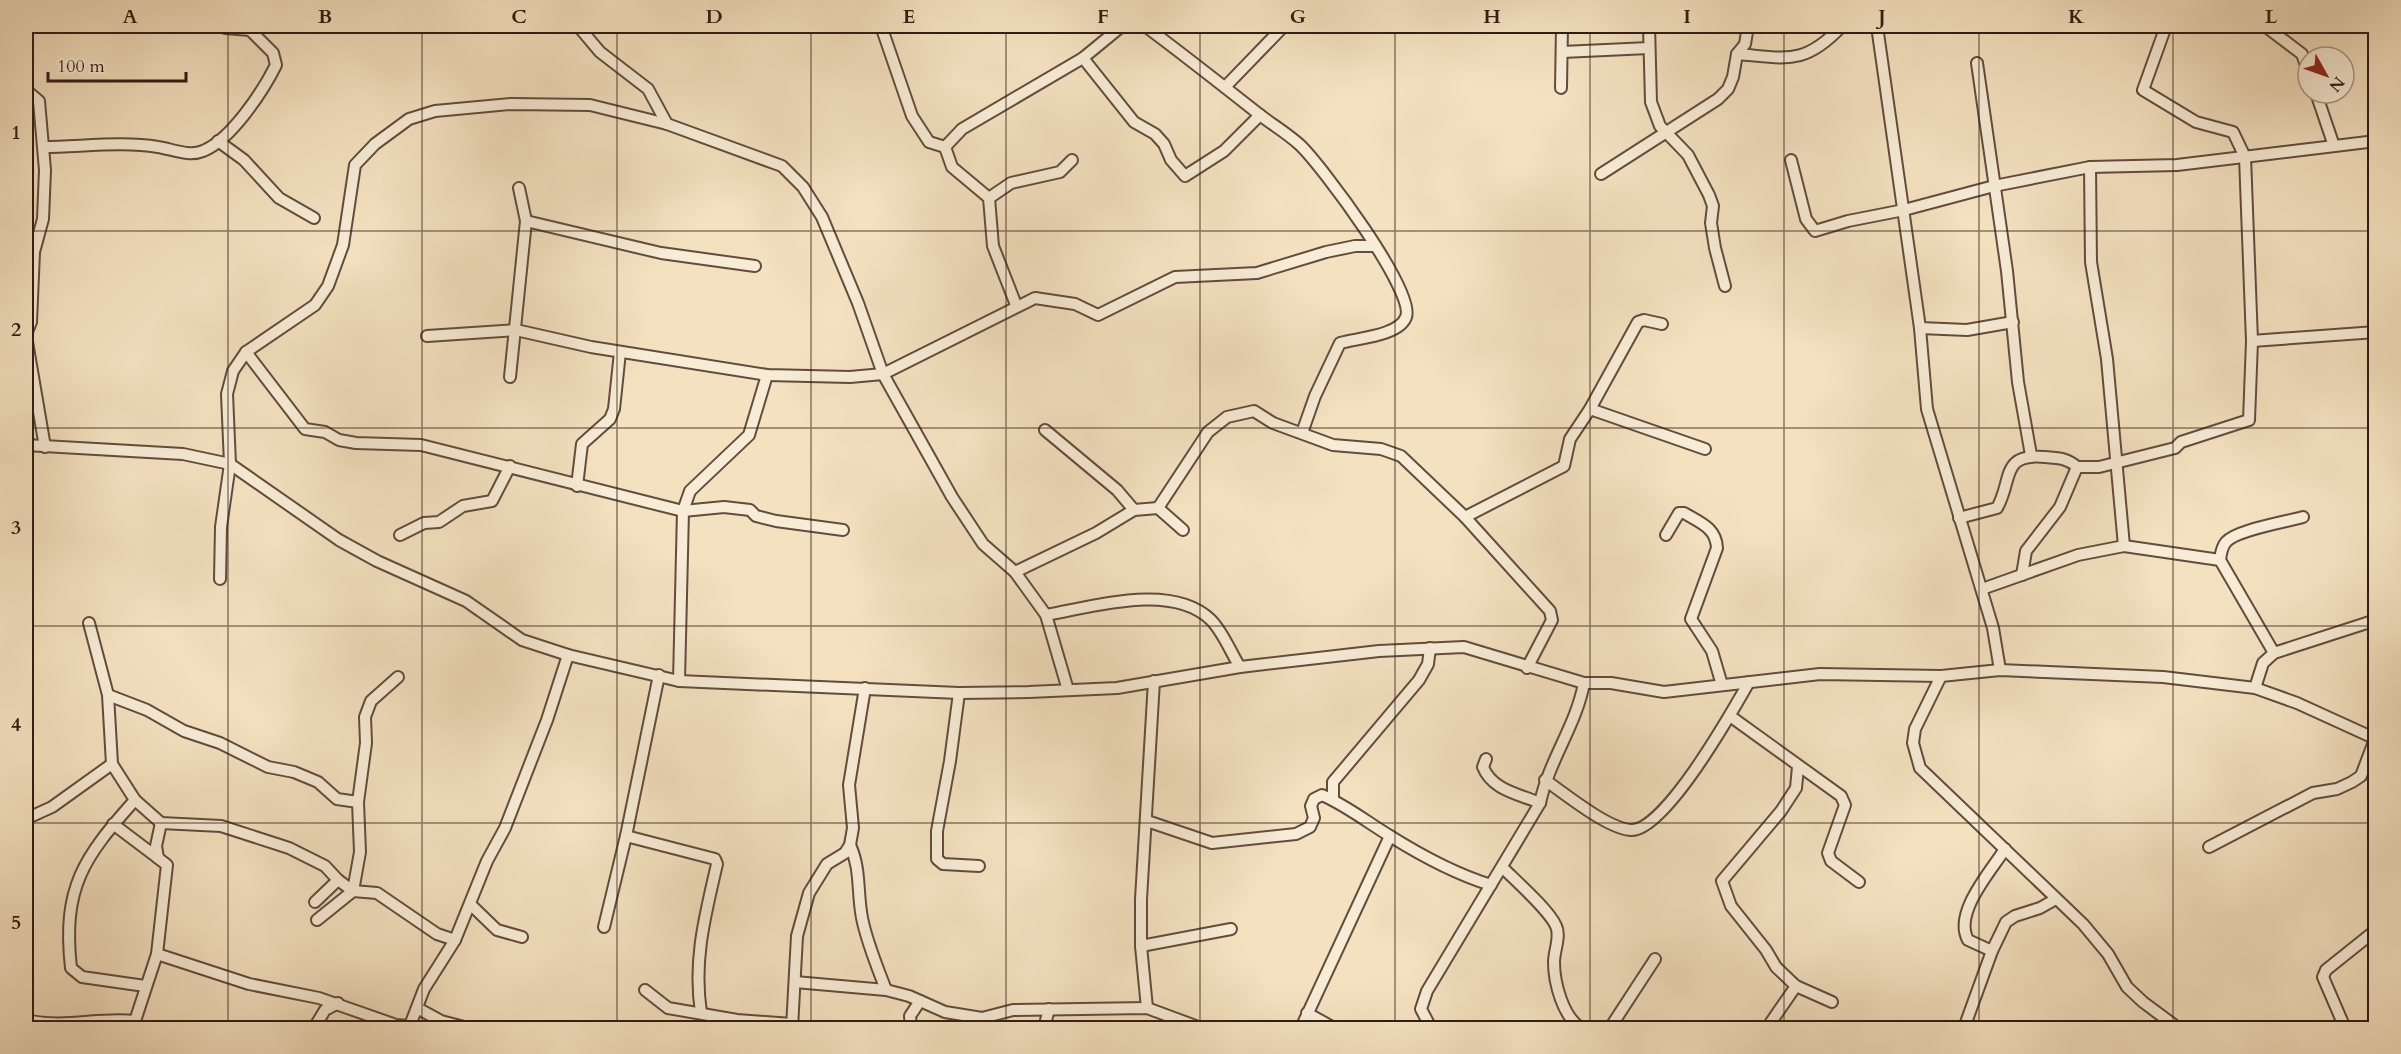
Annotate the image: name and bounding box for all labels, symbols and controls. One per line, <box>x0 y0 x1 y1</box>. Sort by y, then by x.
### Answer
text: A <box>122 3 138 30</box>
text: B <box>318 3 332 30</box>
text: C <box>511 3 527 30</box>
text: D <box>705 3 723 30</box>
text: E <box>903 3 915 30</box>
text: F <box>1097 3 1109 30</box>
text: G <box>1290 3 1306 30</box>
text: H <box>1483 3 1501 30</box>
text: I <box>1683 3 1691 30</box>
text: J <box>1875 3 1886 30</box>
text: K <box>2068 3 2085 30</box>
text: L <box>2265 3 2278 30</box>
scale bar <box>48 45 186 83</box>
north arrow <box>2296 45 2356 105</box>
text: 100 m <box>57 54 105 79</box>
text: N <box>2324 72 2350 96</box>
text: 1 <box>11 119 21 146</box>
text: 2 <box>11 316 21 343</box>
text: 3 <box>11 514 21 541</box>
text: 4 <box>11 711 21 738</box>
text: 5 <box>11 909 21 936</box>

